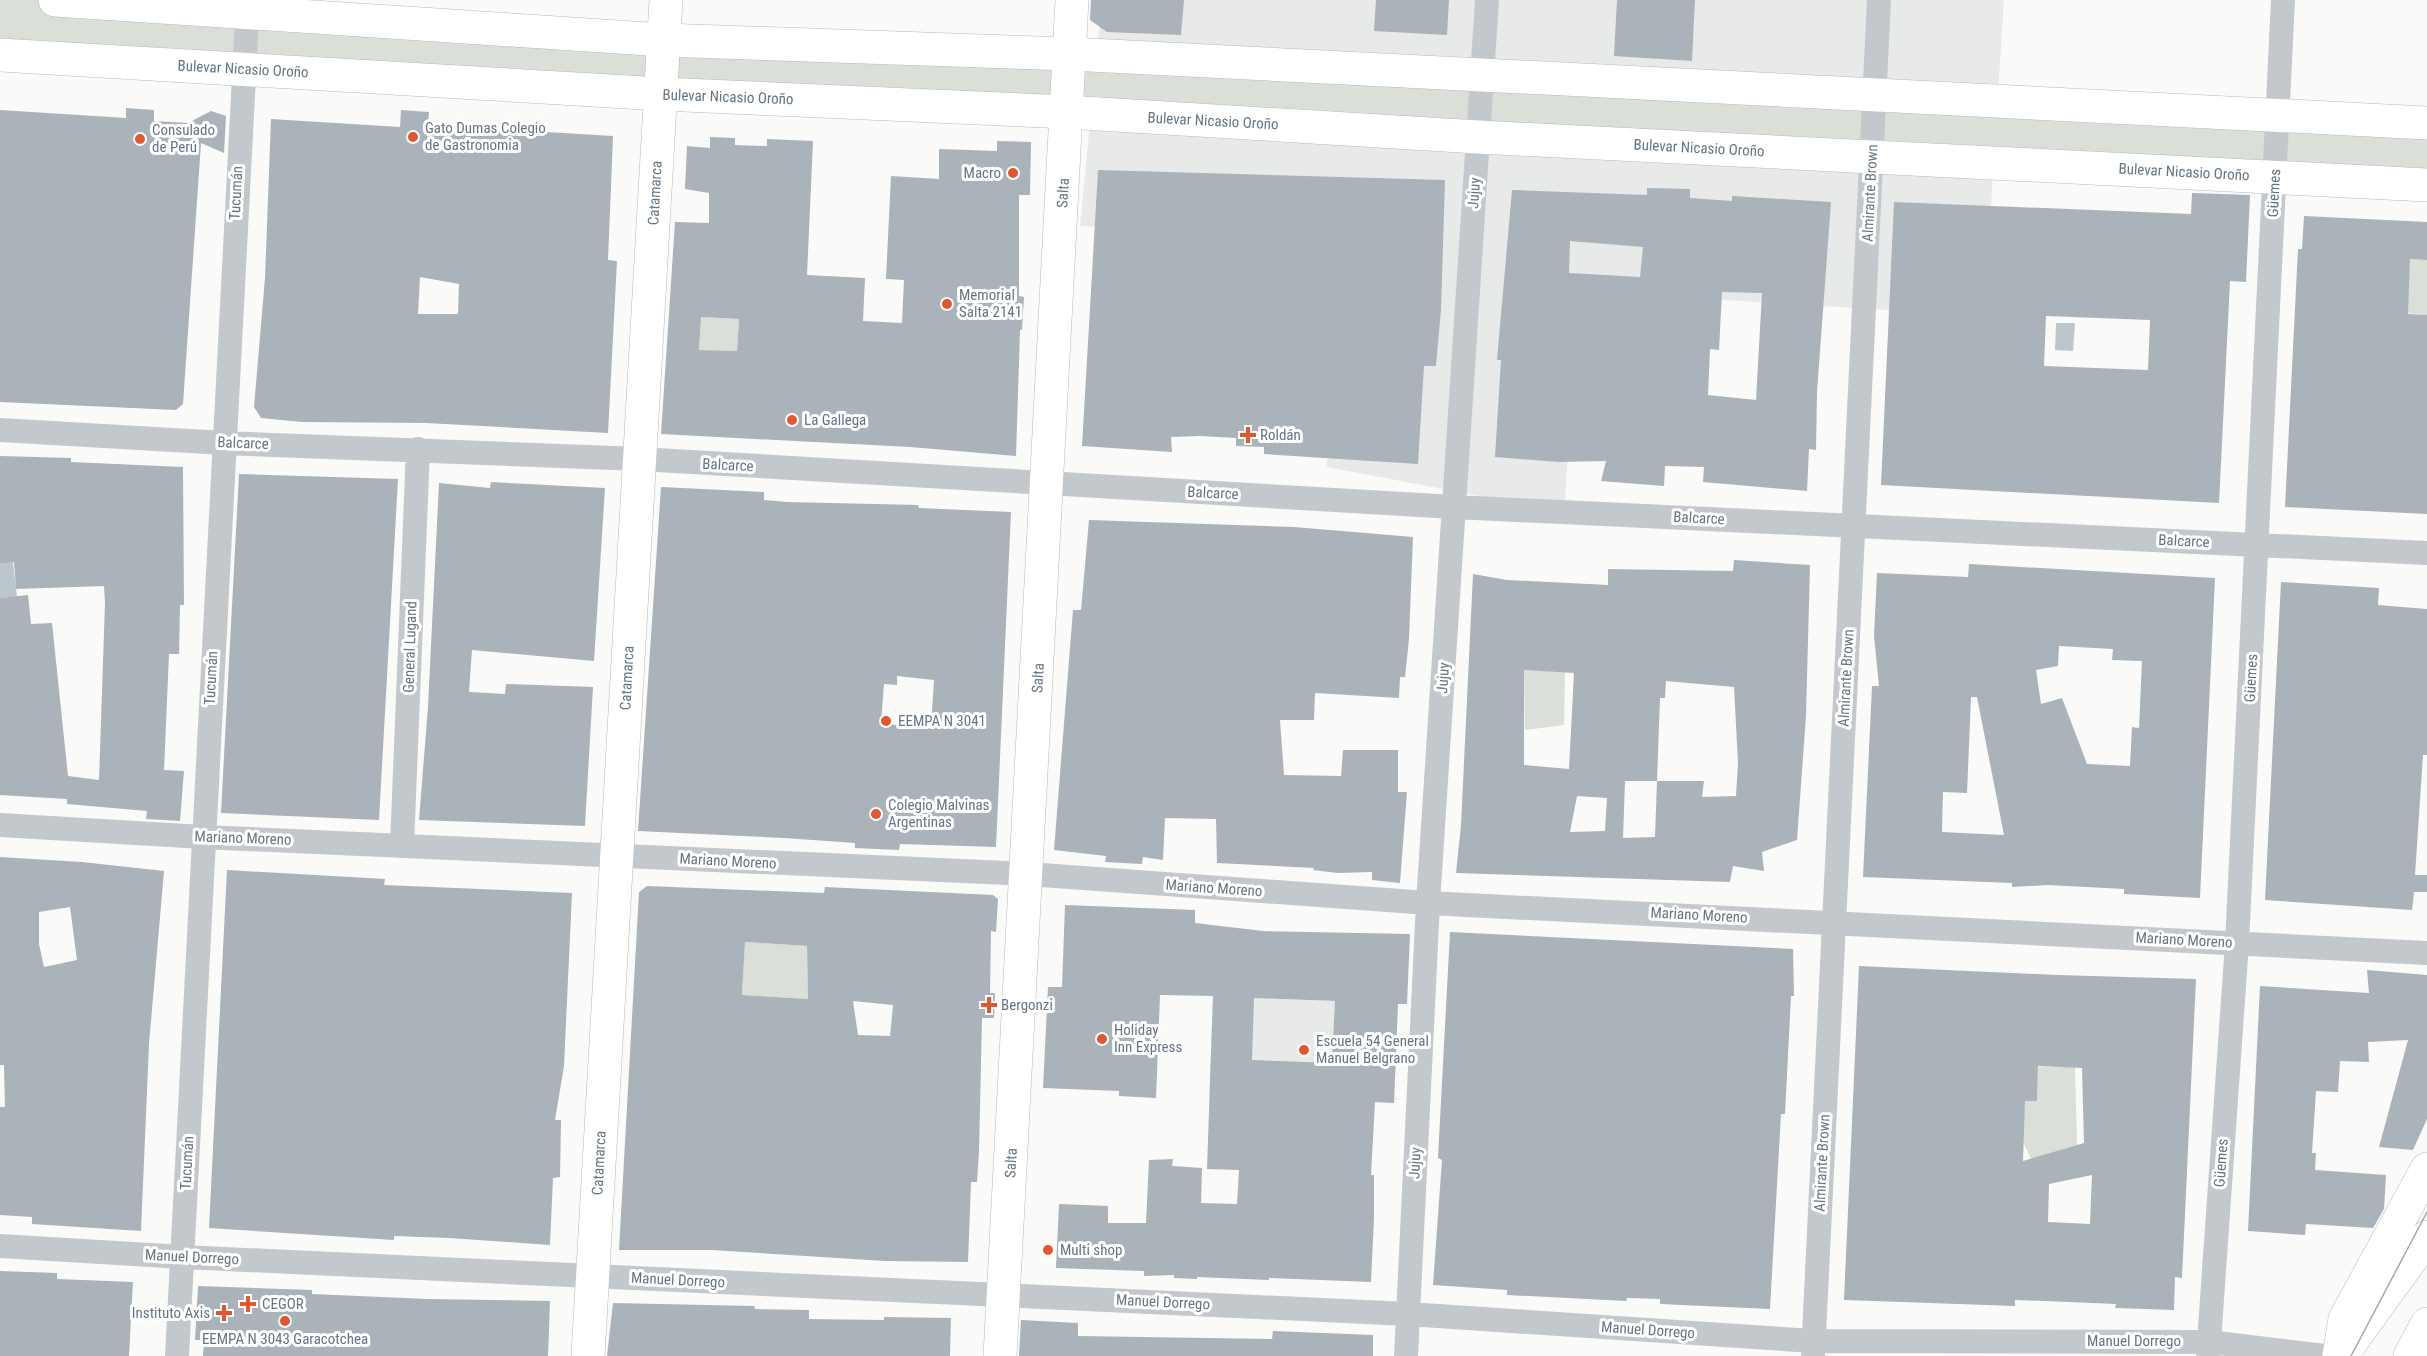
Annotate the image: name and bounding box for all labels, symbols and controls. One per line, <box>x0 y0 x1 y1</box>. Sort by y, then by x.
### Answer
street label: Bulevar Nicasio Oroño <box>177 57 309 81</box>
street label: Bulevar Nicasio Oroño <box>662 86 794 108</box>
street label: Bulevar Nicasio Oroño <box>1147 109 1279 133</box>
place label: Gato Dumas Colegio de Gastronomia <box>425 119 546 154</box>
place label: Consulado de Perú <box>152 121 215 156</box>
marker: Gato Dumas Colegio de Gastronomia <box>406 130 420 144</box>
marker: Consulado de Perú <box>133 132 147 146</box>
street label: Bulevar Nicasio Oroño <box>1633 136 1765 160</box>
street label: Almirante Brown <box>1858 144 1882 242</box>
street label: Catamarca <box>644 160 666 226</box>
street label: Bulevar Nicasio Oroño <box>2118 160 2250 184</box>
place label: Macro <box>964 164 1001 182</box>
street label: Tucumán <box>226 165 246 221</box>
marker: Macro <box>1006 166 1020 180</box>
street label: Güemes <box>2264 168 2284 218</box>
street label: Jujuy <box>1464 177 1484 209</box>
street label: Salta <box>1053 178 1073 208</box>
place label: Memorial Salta 2141 <box>959 286 1022 321</box>
marker: Memorial Salta 2141 <box>940 297 954 311</box>
place label: La Gallega <box>804 411 866 429</box>
marker: La Gallega <box>785 413 799 427</box>
place label: Roldán <box>1260 426 1301 444</box>
marker: Roldán <box>1241 428 1255 442</box>
street label: Balcarce <box>217 433 269 453</box>
street label: Balcarce <box>702 455 754 475</box>
street label: Balcarce <box>1187 483 1239 503</box>
street label: Balcarce <box>1673 508 1725 528</box>
street label: Balcarce <box>2158 531 2210 551</box>
street label: General Lugand <box>399 601 421 693</box>
street label: Almirante Brown <box>1834 629 1858 727</box>
street label: Catamarca <box>616 645 638 711</box>
street label: Tucumán <box>201 650 221 706</box>
street label: Güemes <box>2241 653 2261 703</box>
street label: Jujuy <box>1433 662 1453 694</box>
street label: Salta <box>1028 663 1048 693</box>
place label: EEMPA N 3041 <box>898 712 986 730</box>
marker: EEMPA N 3041 <box>879 714 893 728</box>
place label: Colegio Malvinas Argentinas <box>888 796 990 831</box>
marker: Colegio Malvinas Argentinas <box>869 807 883 821</box>
street label: Mariano Moreno <box>194 827 292 849</box>
street label: Mariano Moreno <box>679 849 777 873</box>
street label: Mariano Moreno <box>1165 876 1263 900</box>
street label: Mariano Moreno <box>1650 903 1748 927</box>
street label: Mariano Moreno <box>2135 928 2233 952</box>
place label: Bergonzi <box>1001 996 1053 1014</box>
marker: Bergonzi <box>982 998 996 1012</box>
place label: Holiday Inn Express <box>1114 1021 1182 1056</box>
marker: Holiday Inn Express <box>1095 1032 1109 1046</box>
place label: Escuela 54 General Manuel Belgrano <box>1316 1032 1429 1067</box>
marker: Escuela 54 General Manuel Belgrano <box>1297 1043 1311 1057</box>
street label: Almirante Brown <box>1810 1114 1834 1212</box>
street label: Catamarca <box>588 1130 610 1196</box>
street label: Tucumán <box>177 1135 197 1191</box>
street label: Güemes <box>2210 1138 2232 1188</box>
street label: Jujuy <box>1405 1147 1425 1179</box>
street label: Salta <box>1001 1148 1021 1178</box>
place label: Multi shop <box>1060 1241 1122 1259</box>
marker: Multi shop <box>1041 1243 1055 1257</box>
street label: Manuel Dorrego <box>145 1246 239 1268</box>
street label: Manuel Dorrego <box>631 1269 725 1291</box>
street label: Manuel Dorrego <box>1116 1291 1210 1313</box>
marker: CEGOR <box>239 1295 257 1313</box>
place label: CEGOR <box>262 1295 304 1313</box>
place label: Instituto Axis <box>132 1304 210 1322</box>
marker: Instituto Axis <box>215 1304 233 1322</box>
marker: EEMPA N 3043 Garacotchea <box>278 1314 292 1328</box>
street label: Manuel Dorrego <box>1600 1318 1696 1342</box>
place label: EEMPA N 3043 Garacotchea <box>202 1330 368 1348</box>
street label: Manuel Dorrego <box>2087 1332 2181 1350</box>

